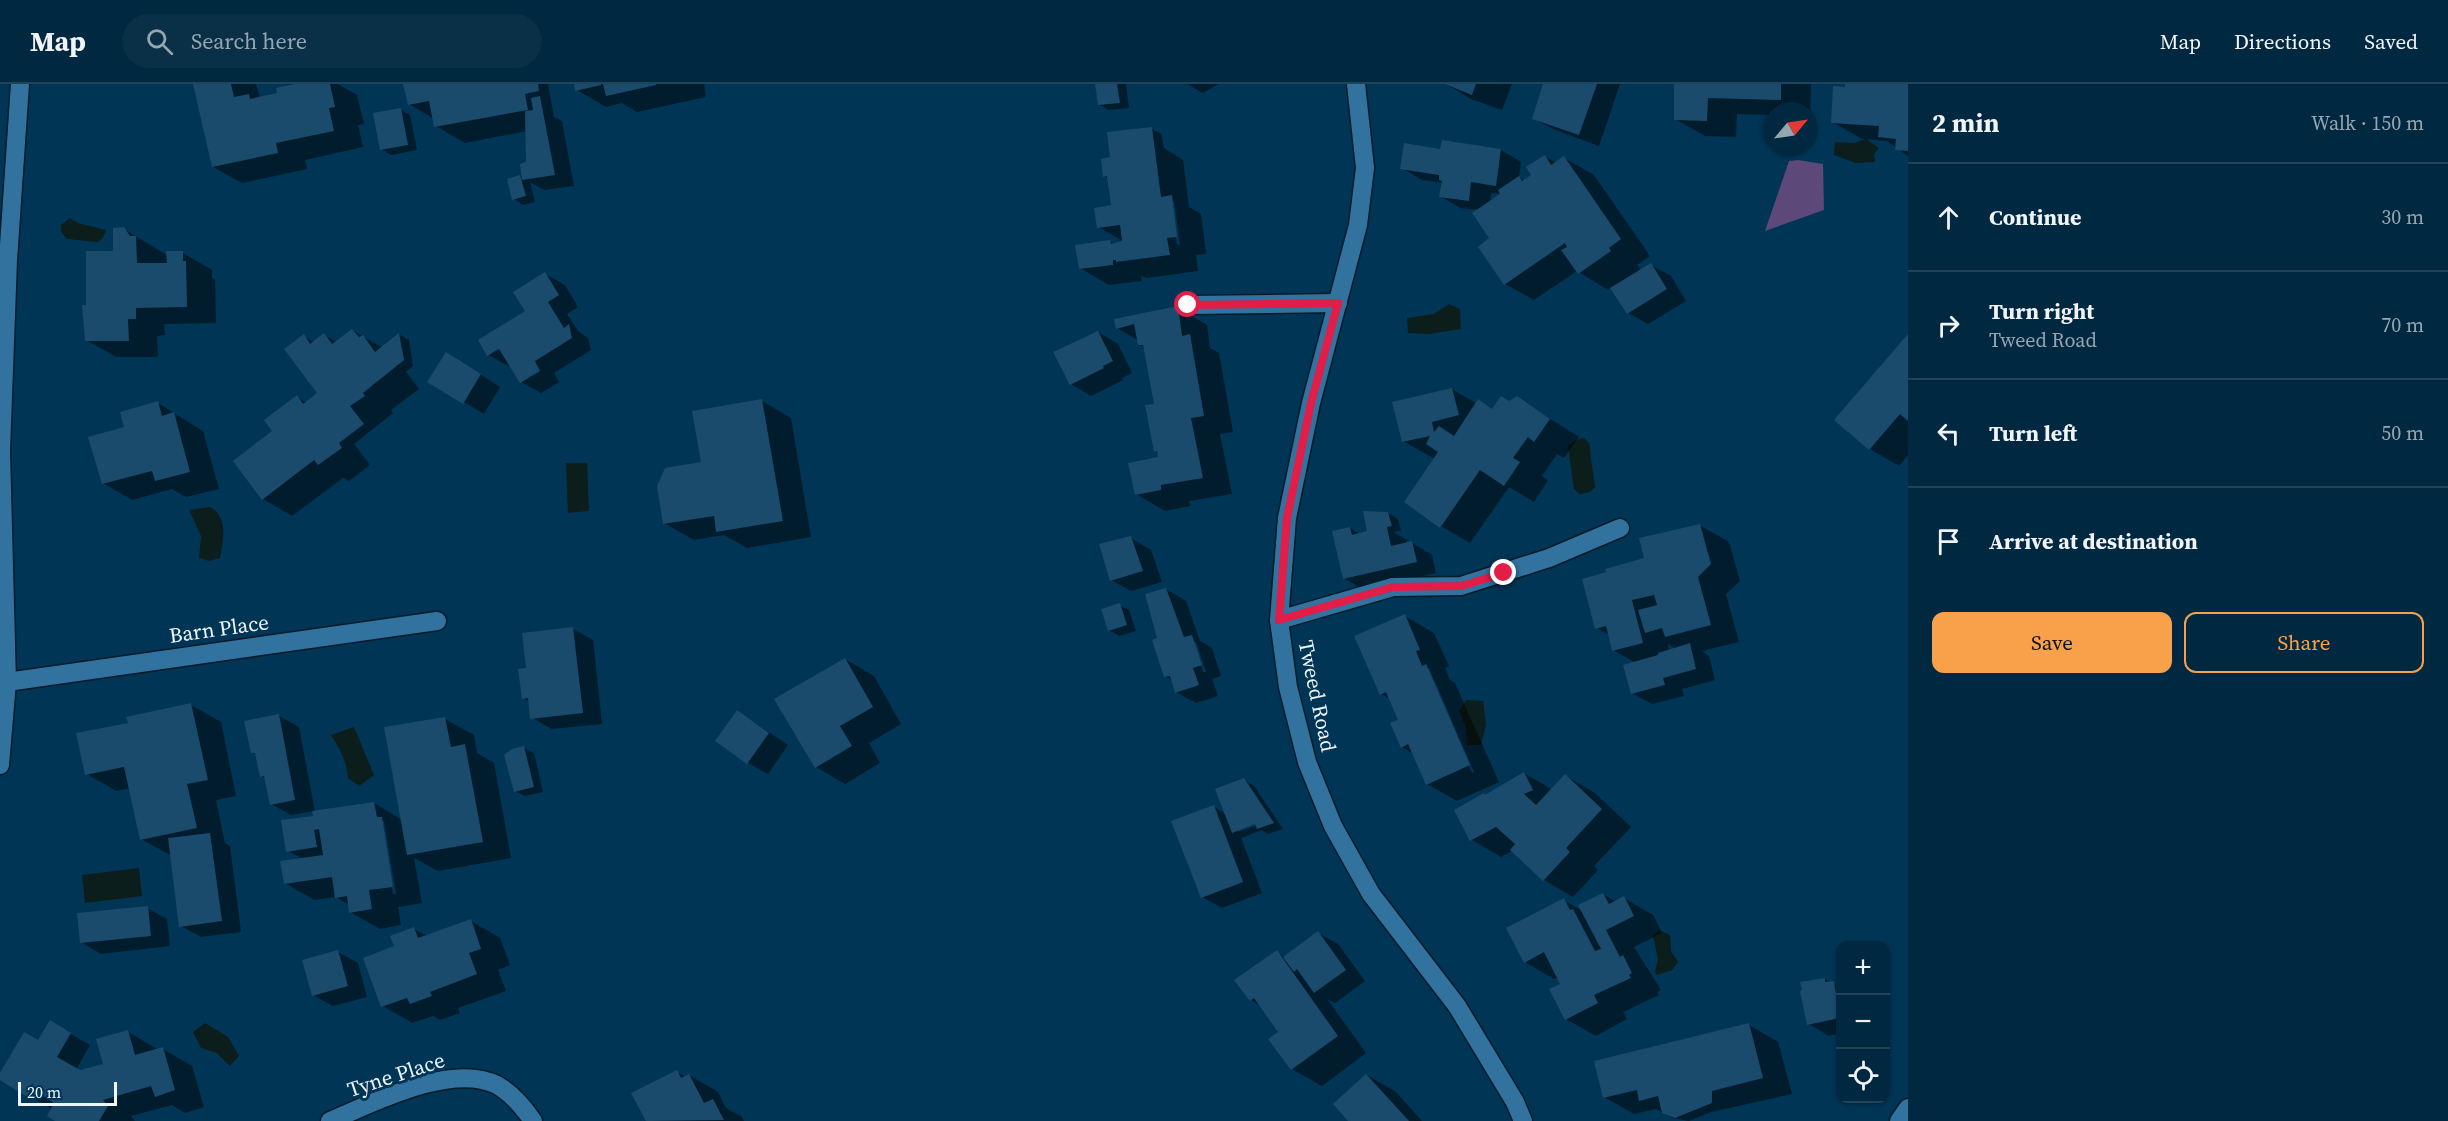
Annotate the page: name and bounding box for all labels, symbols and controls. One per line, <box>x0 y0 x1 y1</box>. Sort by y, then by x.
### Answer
search box <box>122 14 542 68</box>
text: Map <box>30 22 86 60</box>
icon: search <box>143 25 176 58</box>
text: Search here <box>191 26 307 56</box>
text: Map <box>2160 27 2201 56</box>
text: Directions <box>2234 27 2331 56</box>
text: Saved <box>2364 27 2418 56</box>
north arrow <box>1764 102 1818 156</box>
text: 2 min <box>1932 105 1999 141</box>
text: Walk · 150 m <box>2311 109 2424 137</box>
icon: ahead <box>1932 201 1965 234</box>
text: Continue <box>1989 202 2082 232</box>
text: 30 m <box>2381 203 2424 231</box>
route start <box>1174 291 1200 317</box>
text: Turn right <box>1989 296 2094 326</box>
icon: right <box>1932 309 1965 342</box>
text: 70 m <box>2381 311 2424 339</box>
text: Tweed Road <box>1989 326 2097 354</box>
icon: left <box>1932 417 1965 450</box>
text: Turn left <box>1989 418 2077 448</box>
text: 50 m <box>2381 419 2424 447</box>
icon: arrive <box>1932 525 1965 558</box>
text: Arrive at destination <box>1989 526 2198 556</box>
route end <box>1490 559 1516 585</box>
street label: Barn Place <box>167 607 271 650</box>
button: Save <box>1932 612 2172 673</box>
button: Share <box>2184 612 2424 673</box>
street label: Tweed Road <box>1292 637 1343 754</box>
map controls <box>1836 941 1890 1103</box>
button: + <box>1836 941 1890 995</box>
button: − <box>1836 995 1890 1049</box>
street label: Tyne Place <box>343 1045 448 1104</box>
button: locate <box>1836 1049 1890 1103</box>
scale bar <box>18 1079 117 1106</box>
text: 20 m <box>27 1081 61 1103</box>

